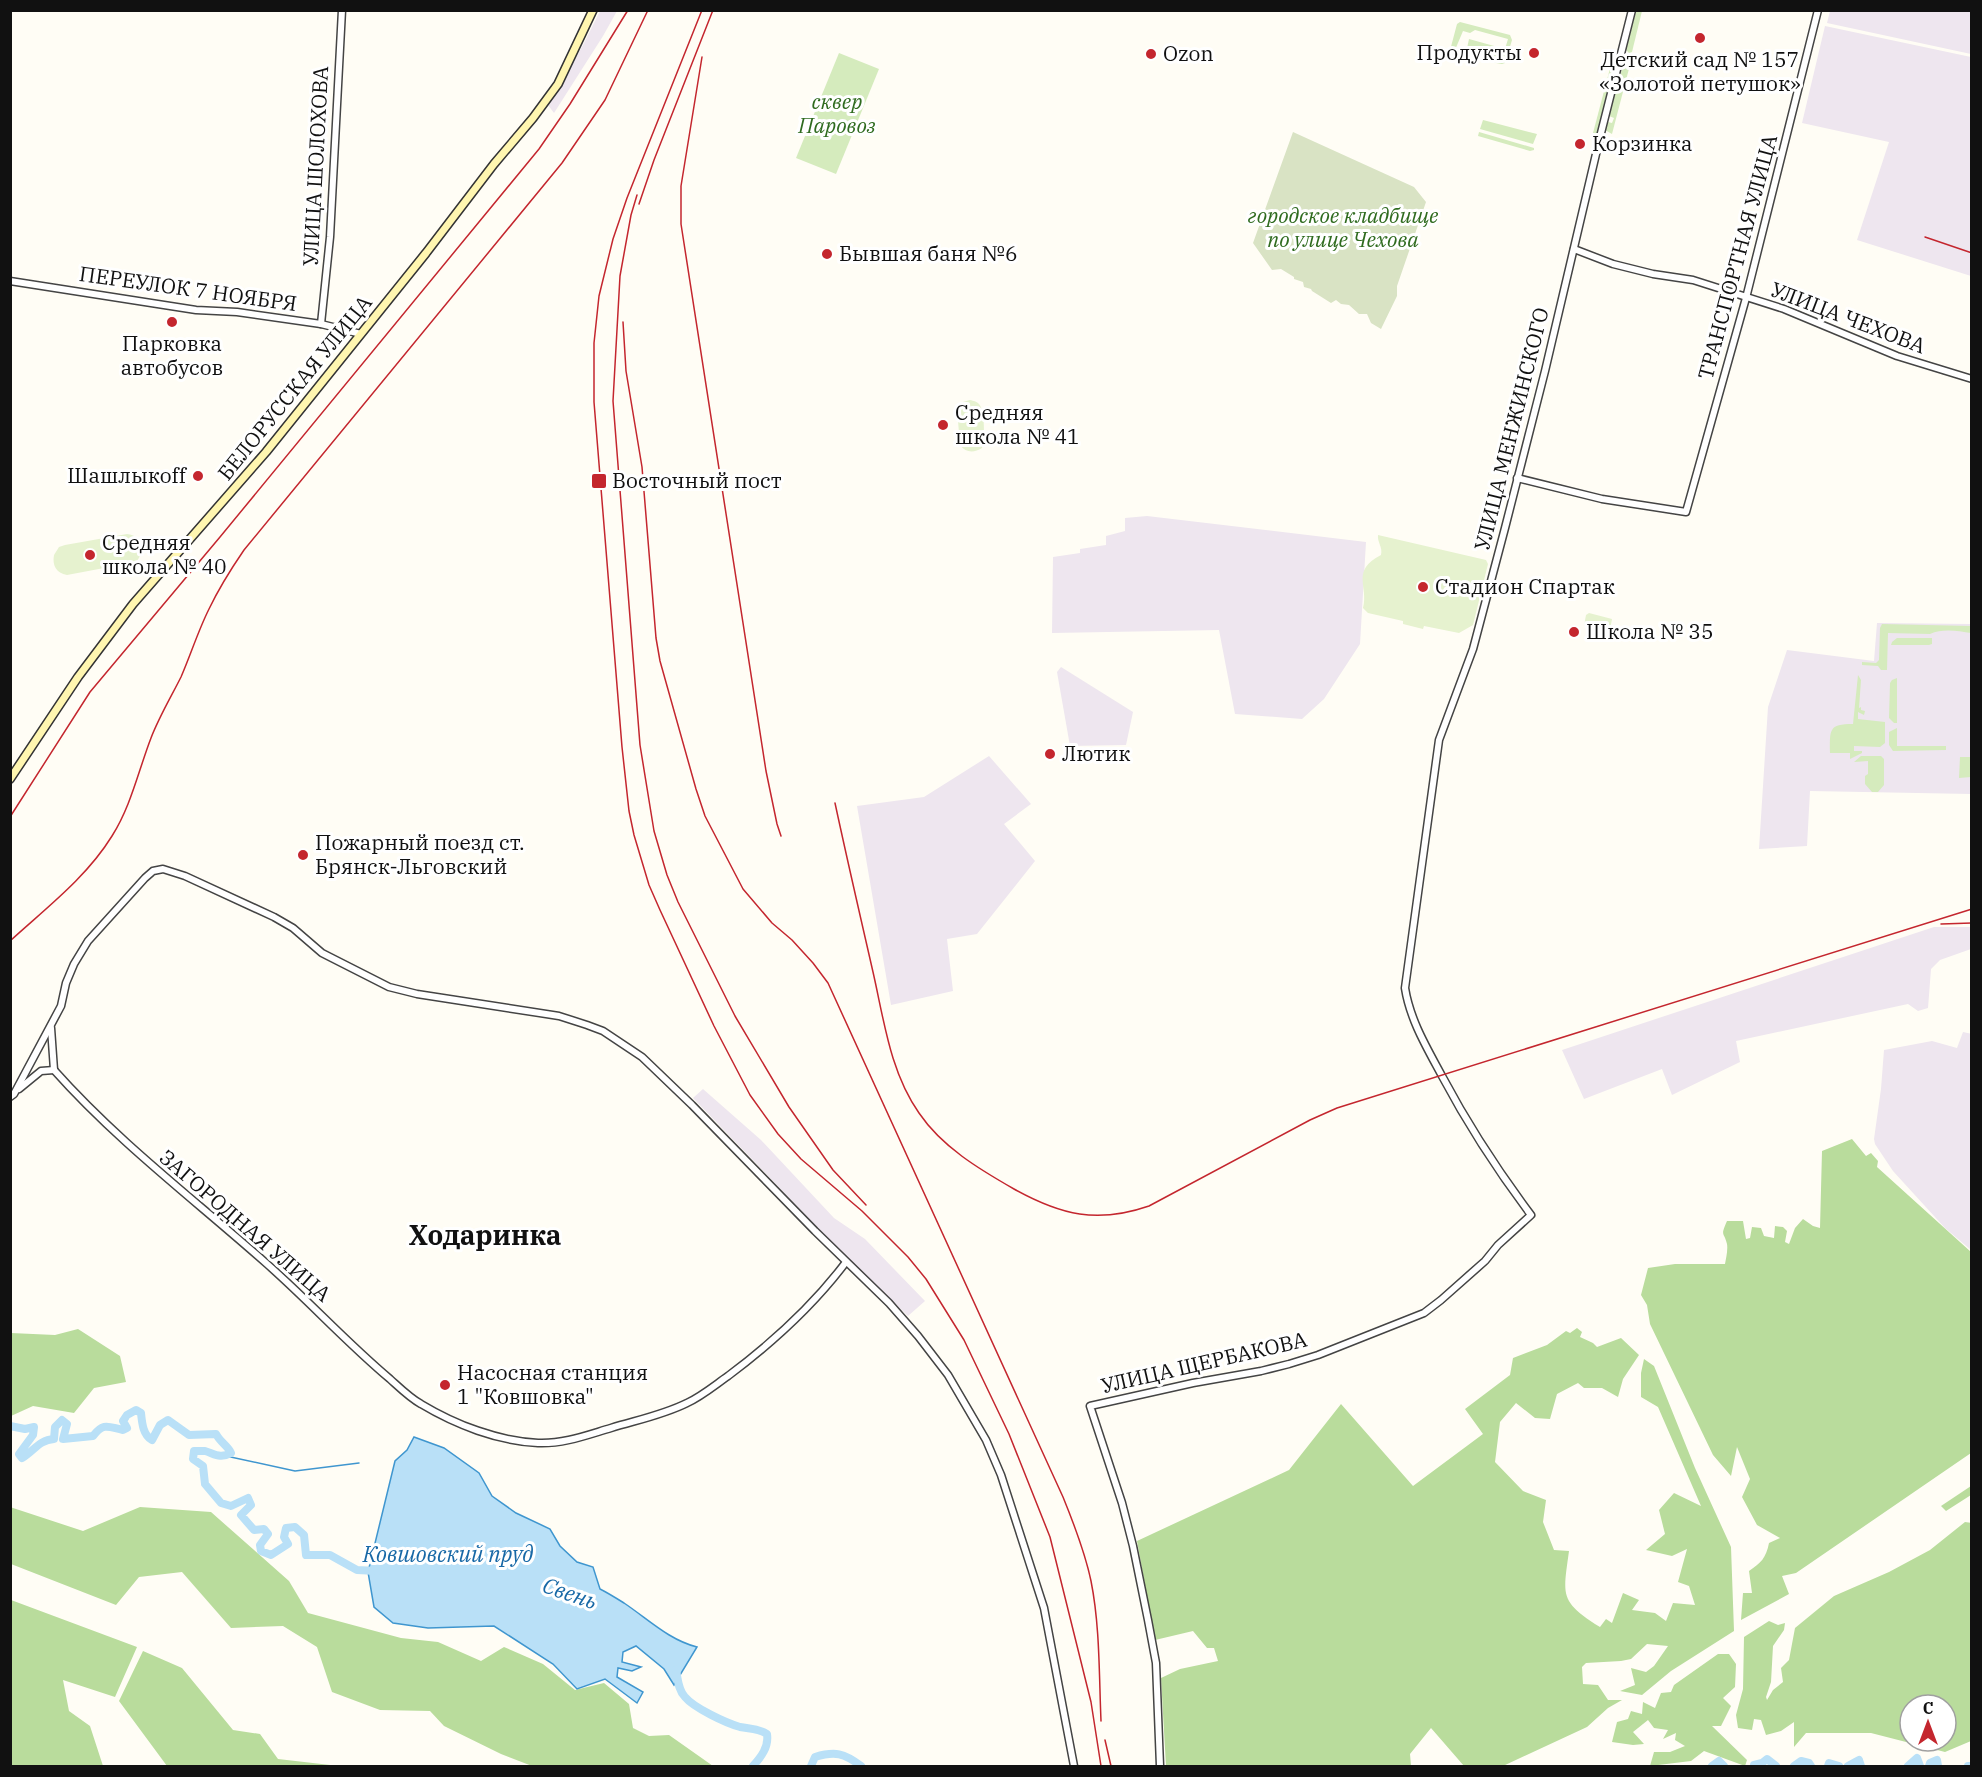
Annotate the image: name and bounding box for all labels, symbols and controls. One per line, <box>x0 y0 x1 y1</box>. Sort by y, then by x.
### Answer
marker: Детский сад № 157 «Золотой петушок» <box>1693 31 1707 45</box>
place label: Продукты <box>1417 38 1522 66</box>
place label: Ozon <box>1163 39 1214 67</box>
place label: Детский сад № 157 «Золотой петушок» <box>1599 45 1801 97</box>
marker: Продукты <box>1527 46 1541 60</box>
marker: Ozon <box>1144 47 1158 61</box>
street label: УЛИЦА ШОЛОХОВА <box>296 65 334 267</box>
park label: сквер Паровоз <box>797 87 876 139</box>
place label: Корзинка <box>1592 129 1692 157</box>
street label: ТРАНСПОРТНАЯ УЛИЦА <box>1691 131 1783 382</box>
marker: Корзинка <box>1573 137 1587 151</box>
park label: городское кладбище по улице Чехова <box>1248 201 1439 253</box>
place label: Бывшая баня №6 <box>839 239 1018 267</box>
marker: Бывшая баня №6 <box>820 247 834 261</box>
street label: ПЕРЕУЛОК 7 НОЯБРЯ <box>77 259 299 317</box>
street label: УЛИЦА ЧЕХОВА <box>1767 275 1930 360</box>
street label: БЕЛОРУССКАЯ УЛИЦА <box>211 289 378 486</box>
street label: УЛИЦА МЕНЖИНСКОГО <box>1467 304 1555 553</box>
marker: Парковка автобусов <box>165 315 179 329</box>
place label: Парковка автобусов <box>121 329 223 381</box>
place label: Средняя школа № 41 <box>955 398 1080 450</box>
marker: Средняя школа № 41 <box>936 418 950 432</box>
place label: Шашлыкоff <box>67 461 188 489</box>
place label: Восточный пост <box>612 466 782 494</box>
marker: Шашлыкоff <box>191 469 205 483</box>
marker: Восточный пост <box>590 472 608 490</box>
place label: Средняя школа № 40 <box>102 528 227 580</box>
marker: Средняя школа № 40 <box>83 548 97 562</box>
place label: Стадион Спартак <box>1435 572 1615 600</box>
marker: Стадион Спартак <box>1416 580 1430 594</box>
place label: Школа № 35 <box>1586 617 1714 645</box>
marker: Школа № 35 <box>1567 625 1581 639</box>
place label: Лютик <box>1062 739 1130 767</box>
marker: Лютик <box>1043 747 1057 761</box>
place label: Пожарный поезд ст. Брянск-Льговский <box>315 828 525 880</box>
marker: Пожарный поезд ст. Брянск-Льговский <box>296 848 310 862</box>
street label: ЗАГОРОДНАЯ УЛИЦА <box>154 1143 338 1308</box>
district label: Ходаринка <box>409 1217 561 1252</box>
street label: УЛИЦА ЩЕРБАКОВА <box>1098 1325 1310 1399</box>
place label: Насосная станция 1 "Ковшовка" <box>457 1358 648 1410</box>
marker: Насосная станция 1 "Ковшовка" <box>438 1378 452 1392</box>
water label: Ковшовский пруд <box>362 1539 533 1568</box>
water label: Свень <box>539 1570 601 1615</box>
north arrow <box>1898 1693 1958 1753</box>
text: С <box>1923 1698 1933 1718</box>

